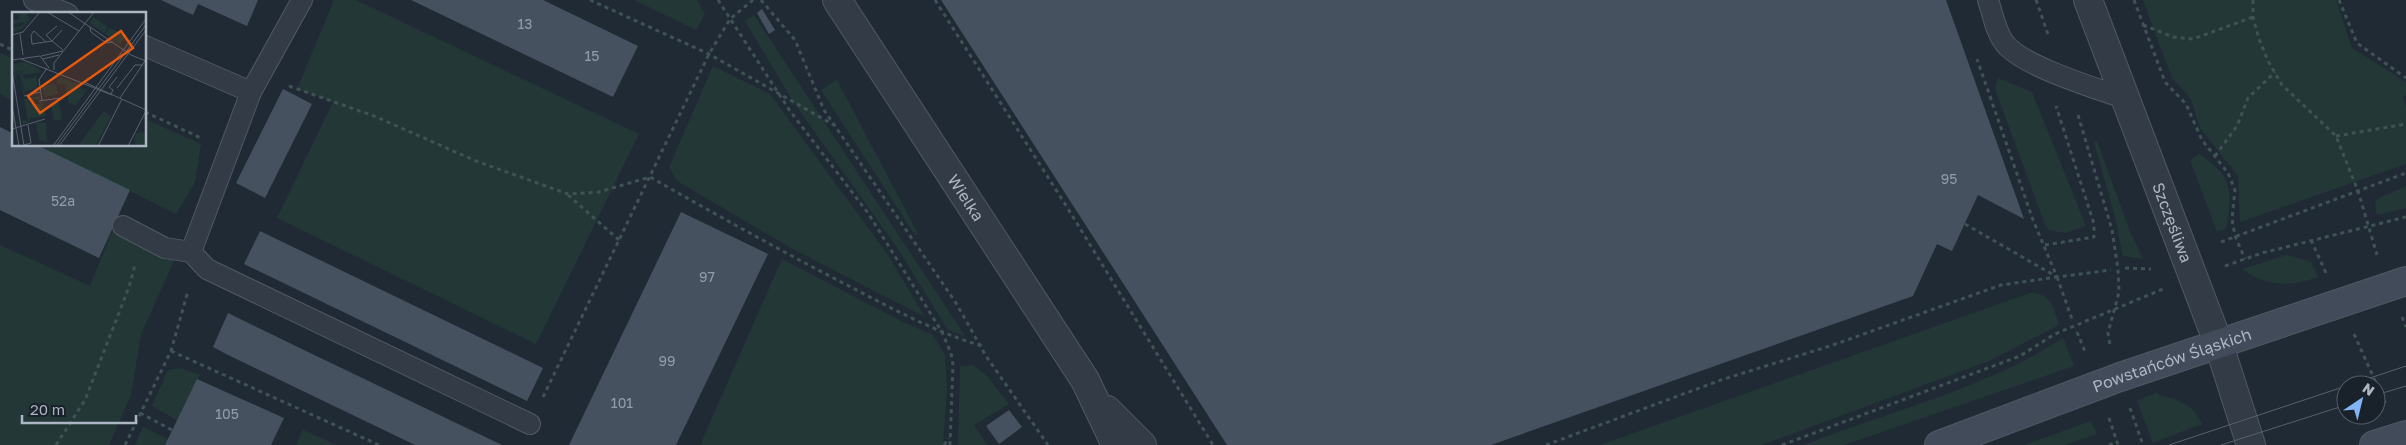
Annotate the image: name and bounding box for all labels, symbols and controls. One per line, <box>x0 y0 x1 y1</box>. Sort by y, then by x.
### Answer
inset map <box>12 12 146 146</box>
house number: 13 <box>518 15 532 32</box>
house number: 15 <box>585 47 599 64</box>
street label: Wielka <box>943 170 989 225</box>
house number: 95 <box>1941 170 1957 187</box>
street label: Szczęśliwa <box>2148 180 2197 265</box>
house number: 52a <box>51 192 75 209</box>
house number: 97 <box>699 268 715 285</box>
street label: Powstańców Śląskich <box>2090 324 2254 396</box>
house number: 99 <box>659 352 675 369</box>
north arrow <box>2336 375 2386 425</box>
text: N <box>2360 379 2378 399</box>
scale bar <box>22 392 136 424</box>
house number: 101 <box>611 394 633 411</box>
text: 20 m <box>30 400 65 418</box>
house number: 105 <box>215 405 239 422</box>

